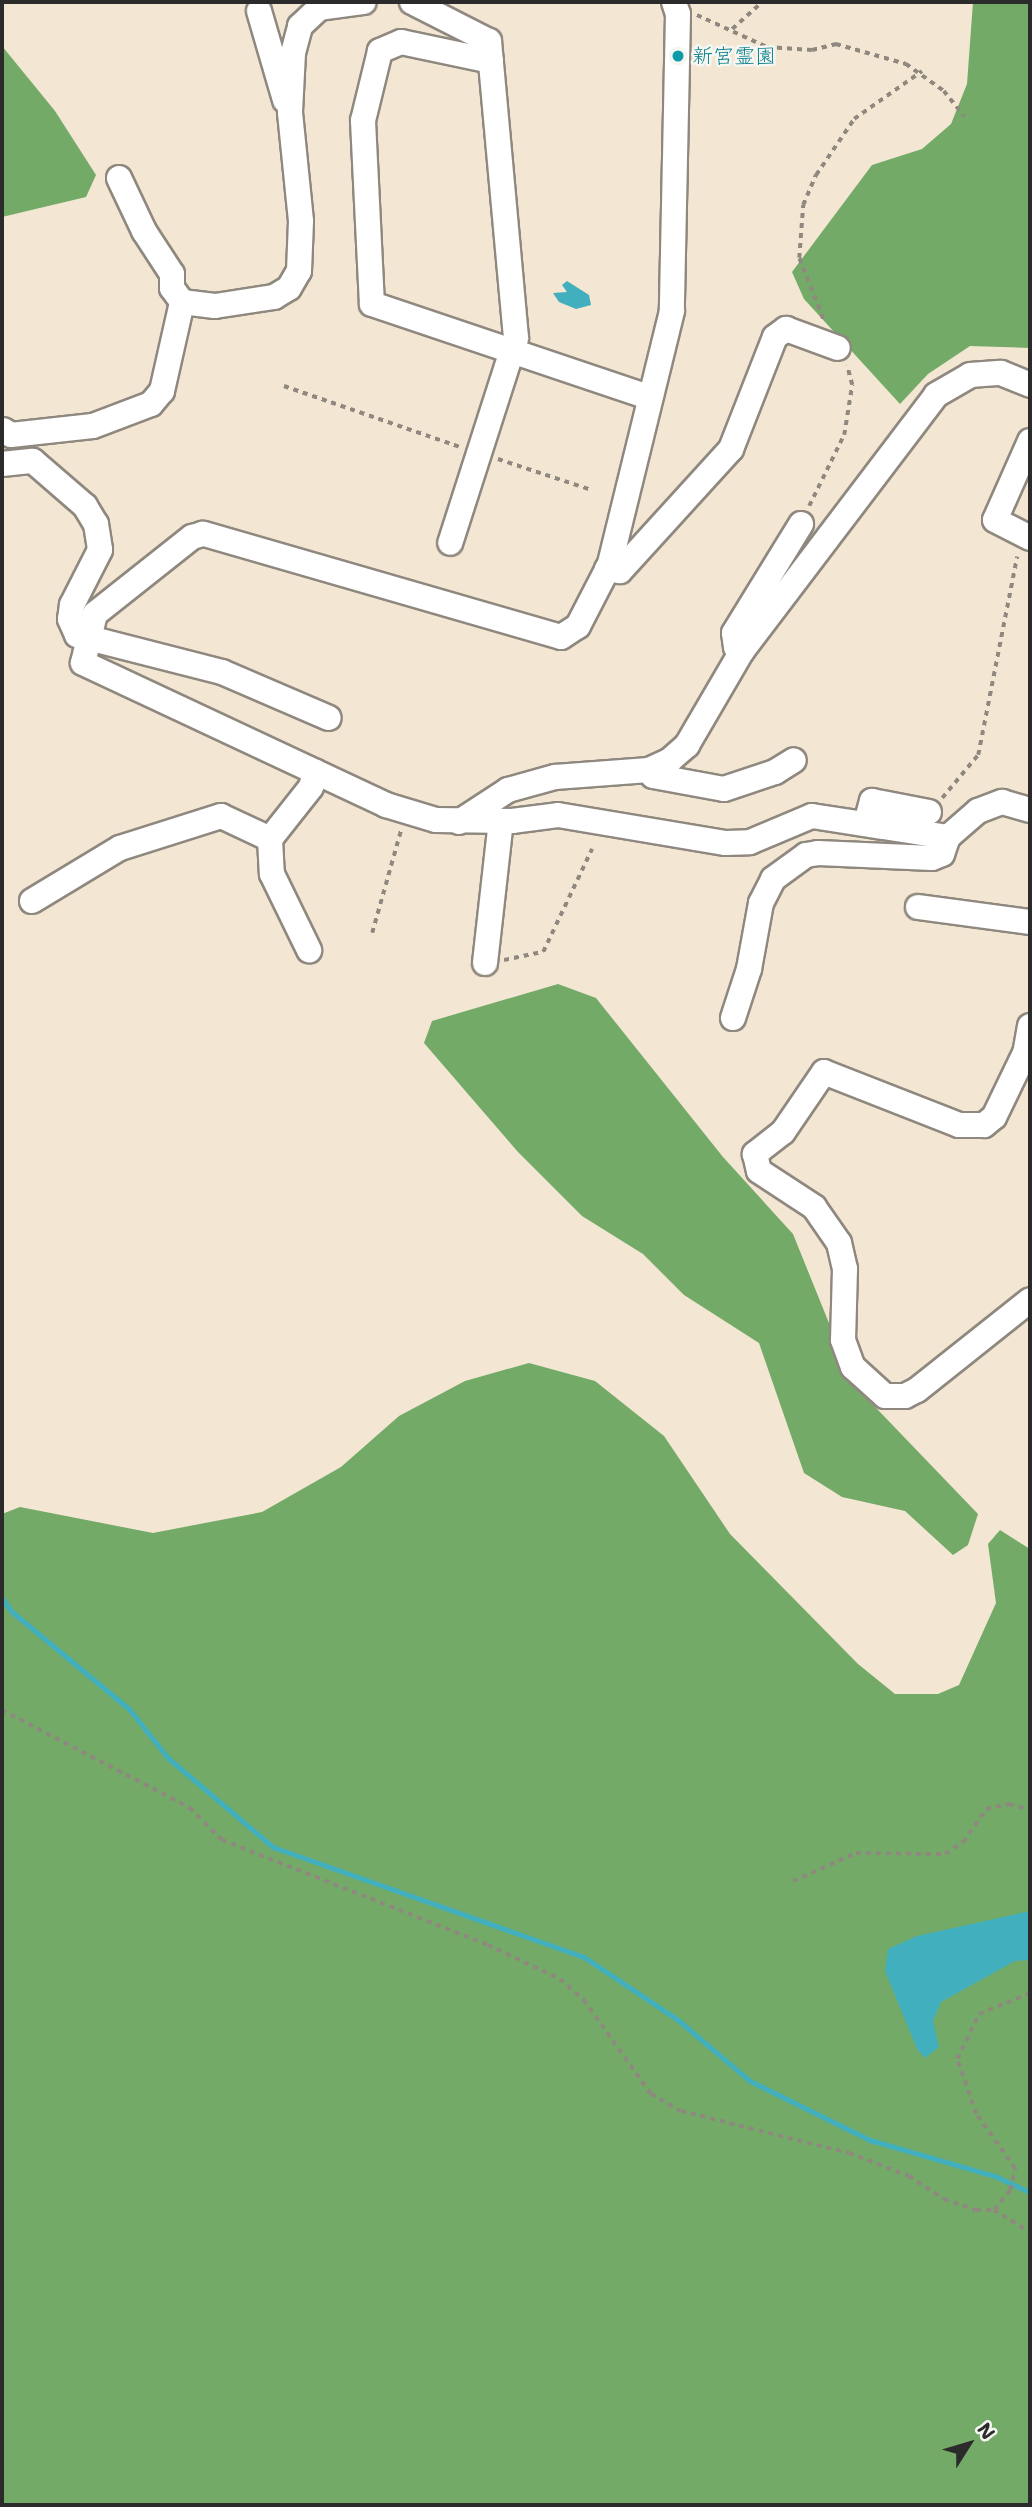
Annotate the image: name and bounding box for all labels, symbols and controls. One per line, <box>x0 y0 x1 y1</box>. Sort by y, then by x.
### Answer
place label: 新宮霊園 <box>692 43 776 69</box>
marker: 新宮霊園 <box>670 48 686 64</box>
north arrow <box>934 2409 1004 2479</box>
text: N <box>972 2418 1001 2445</box>

